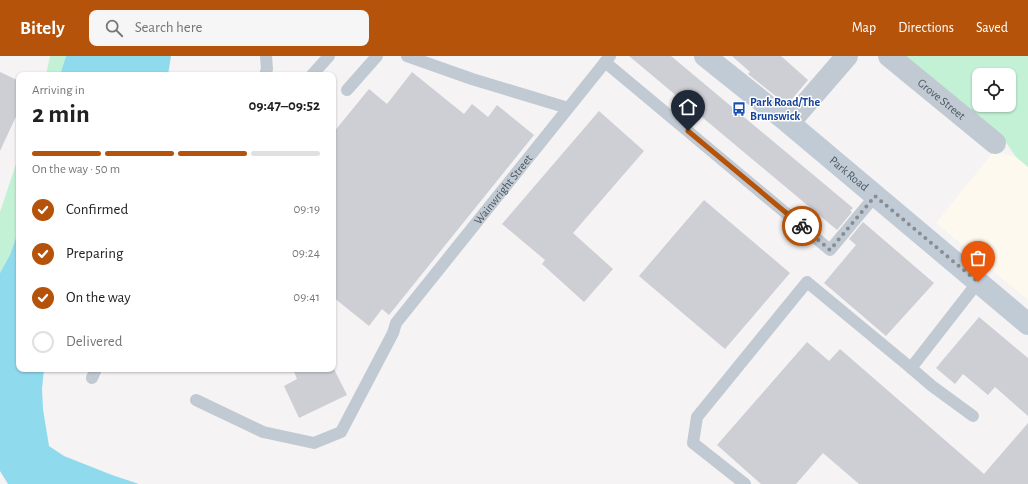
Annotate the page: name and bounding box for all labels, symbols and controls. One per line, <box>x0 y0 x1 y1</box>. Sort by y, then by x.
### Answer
search box <box>89 10 369 46</box>
icon: search <box>103 17 125 39</box>
text: Bitely <box>20 19 65 38</box>
text: Search here <box>135 20 202 35</box>
text: Map <box>852 21 876 35</box>
text: Directions <box>898 21 954 35</box>
text: Saved <box>976 21 1008 35</box>
map controls <box>972 68 1016 112</box>
button: locate <box>972 68 1016 112</box>
street label: Grove Street <box>916 76 968 122</box>
text: Arriving in <box>32 84 85 97</box>
pin <box>671 90 705 131</box>
icon: home <box>677 96 699 118</box>
place label: Park Road/The Brunswick <box>750 96 820 122</box>
text: 09:47–09:52 <box>249 98 320 113</box>
text: 2 min <box>32 101 90 127</box>
bus stop icon: Park Road/The Brunswick <box>731 101 747 117</box>
street label: Wainwright Street <box>472 152 535 227</box>
street label: Park Road <box>827 154 871 193</box>
text: On the way · 50 m <box>32 163 120 176</box>
icon: check <box>32 199 54 221</box>
text: Confirmed <box>66 202 128 217</box>
text: 09:19 <box>293 203 320 216</box>
courier <box>782 206 822 246</box>
icon: bike <box>791 215 813 237</box>
pin <box>961 241 995 282</box>
icon: check <box>32 243 54 265</box>
text: Preparing <box>66 246 123 261</box>
text: 09:24 <box>292 247 320 260</box>
icon: bag <box>967 247 989 269</box>
icon: check <box>32 287 54 309</box>
text: On the way <box>66 290 131 305</box>
text: 09:41 <box>293 291 320 304</box>
text: Delivered <box>66 334 123 349</box>

